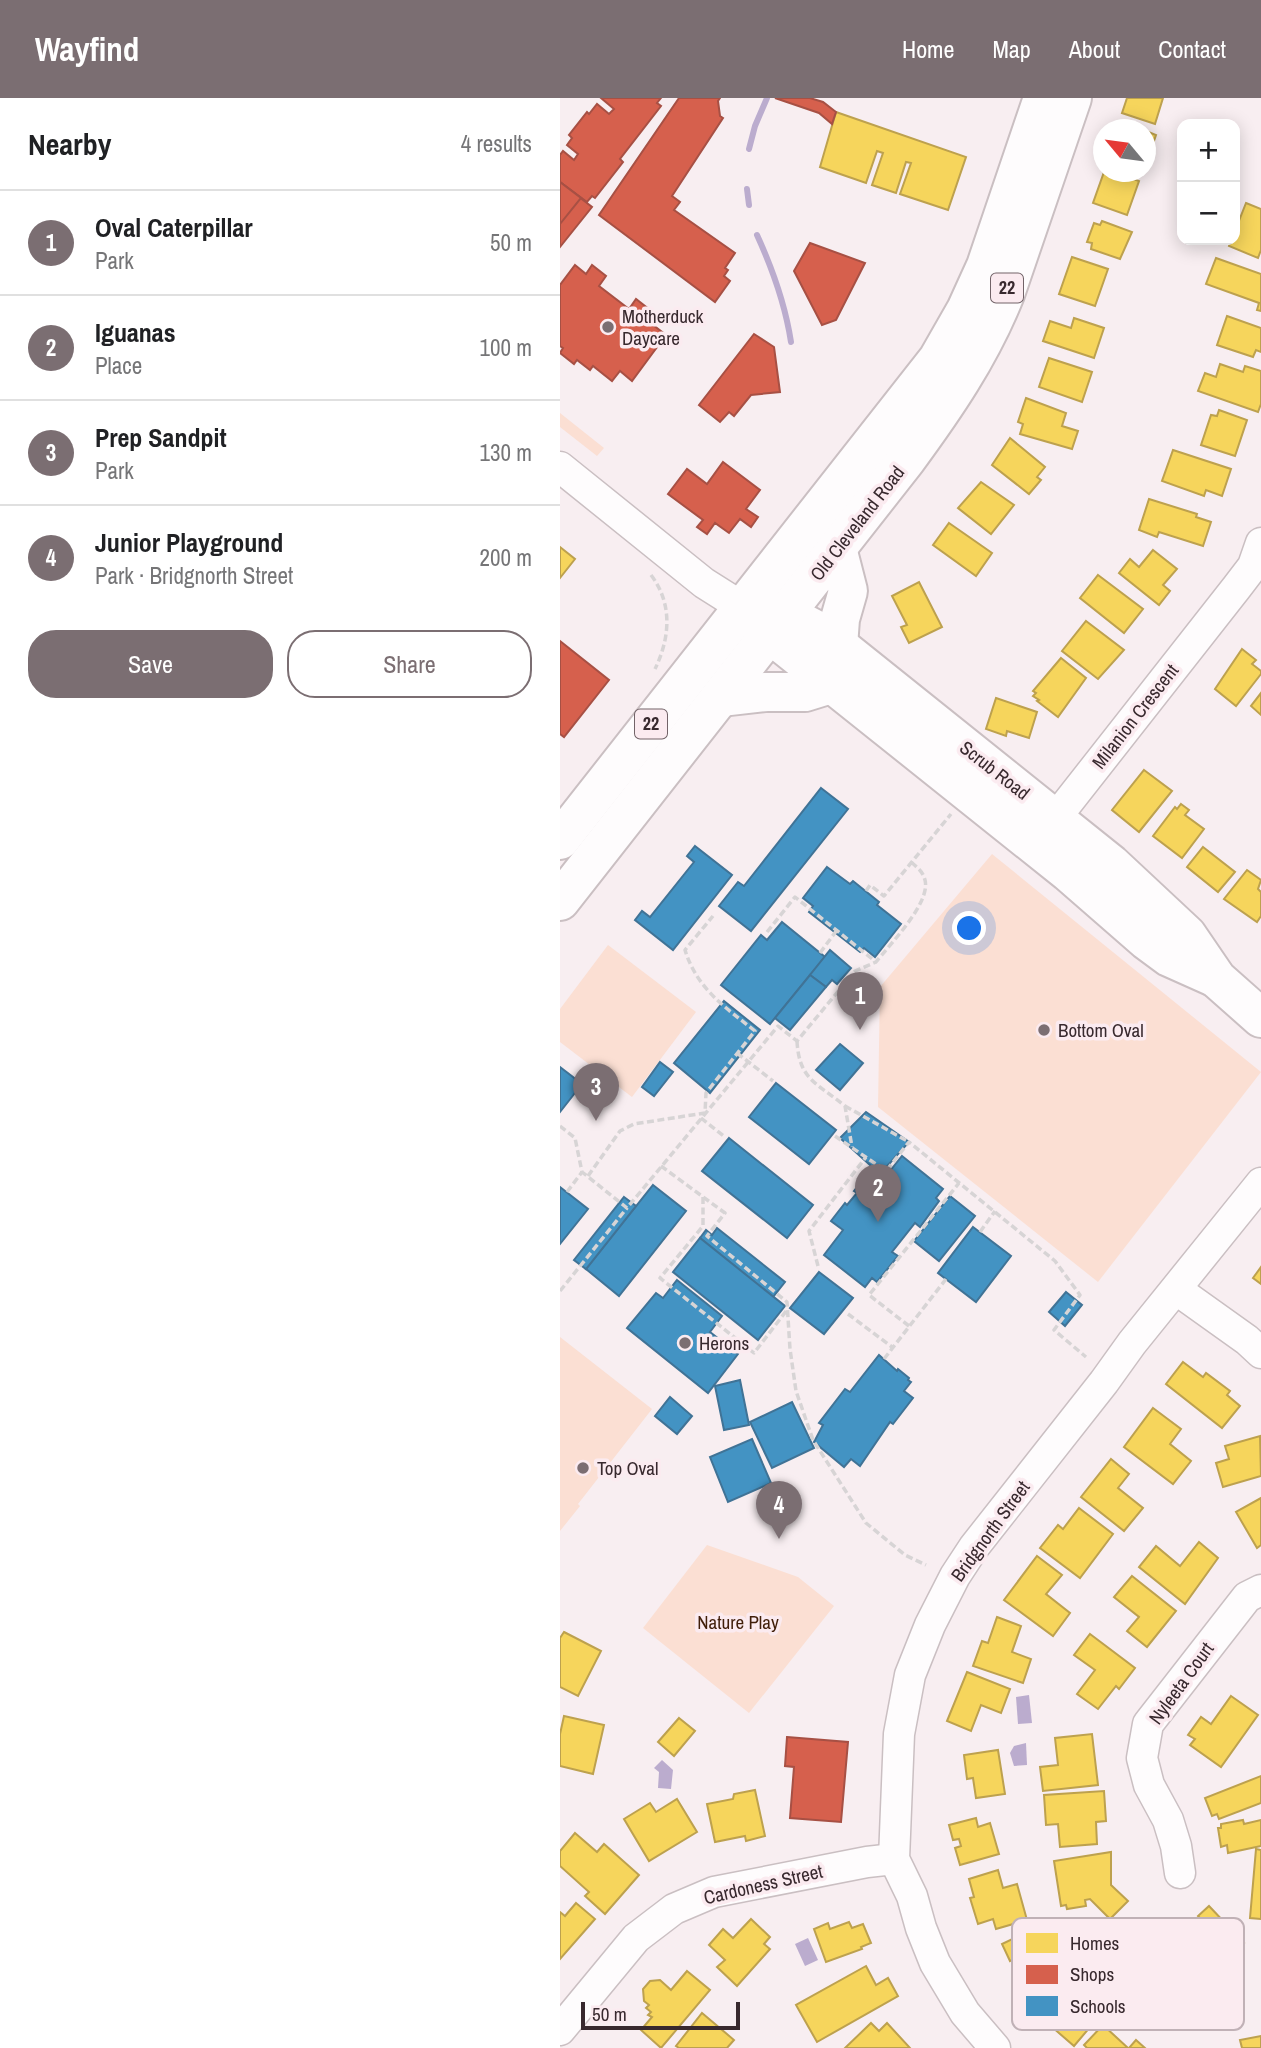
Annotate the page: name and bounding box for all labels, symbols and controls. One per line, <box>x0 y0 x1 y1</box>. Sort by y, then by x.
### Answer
text: Wayfind <box>35 27 139 71</box>
text: Home <box>902 33 954 65</box>
text: Map <box>992 33 1031 65</box>
text: About <box>1069 33 1120 65</box>
text: Contact <box>1158 33 1226 65</box>
north arrow <box>1093 119 1156 182</box>
map controls <box>1177 119 1240 245</box>
button: + <box>1177 119 1240 182</box>
text: Nearby <box>28 124 111 164</box>
text: 4 results <box>461 128 532 159</box>
button: − <box>1177 182 1240 245</box>
text: Oval Caterpillar <box>95 210 253 245</box>
text: 1 <box>46 227 56 258</box>
text: 50 m <box>490 227 532 258</box>
text: Park <box>95 245 134 276</box>
road number: 22 <box>991 274 1023 302</box>
place label: Motherduck Daycare <box>622 303 704 351</box>
text: Iguanas <box>95 315 176 350</box>
marker: Motherduck Daycare <box>600 319 616 335</box>
text: 2 <box>46 332 56 363</box>
text: 100 m <box>480 332 532 363</box>
text: Place <box>95 350 142 381</box>
text: Prep Sandpit <box>95 420 227 455</box>
text: 3 <box>46 437 56 468</box>
text: 130 m <box>480 437 532 468</box>
text: Park <box>95 455 134 486</box>
street label: Old Cleveland Road <box>804 460 910 586</box>
text: Junior Playground <box>95 525 283 560</box>
text: 4 <box>46 542 56 573</box>
text: 200 m <box>480 542 532 573</box>
text: Park · Bridgnorth Street <box>95 560 293 591</box>
button: Save <box>28 630 273 698</box>
button: Share <box>287 630 532 698</box>
street label: Milanion Crescent <box>1086 658 1185 774</box>
road number: 22 <box>635 710 667 738</box>
street label: Scrub Road <box>955 734 1035 806</box>
your location <box>952 911 986 945</box>
pin: 1 <box>837 972 883 1030</box>
place label: Bottom Oval <box>1058 1017 1144 1043</box>
marker: Bottom Oval <box>1036 1022 1052 1038</box>
pin: 3 <box>573 1063 619 1121</box>
pin: 2 <box>855 1164 901 1222</box>
place label: Herons <box>699 1330 749 1356</box>
marker: Herons <box>677 1335 693 1351</box>
place label: Top Oval <box>597 1455 658 1481</box>
marker: Top Oval <box>575 1460 591 1476</box>
street label: Bridgnorth Street <box>945 1475 1036 1587</box>
pin: 4 <box>756 1481 802 1539</box>
park label: Nature Play <box>697 1609 779 1635</box>
street label: Nyleeta Court <box>1142 1636 1220 1729</box>
street label: Cardoness Street <box>701 1858 826 1910</box>
legend <box>1012 1918 1244 2030</box>
text: Homes <box>1070 1930 1120 1956</box>
text: Shops <box>1070 1961 1114 1987</box>
text: Schools <box>1070 1993 1126 2019</box>
scale bar <box>581 1999 740 2031</box>
text: 50 m <box>592 2001 627 2027</box>

